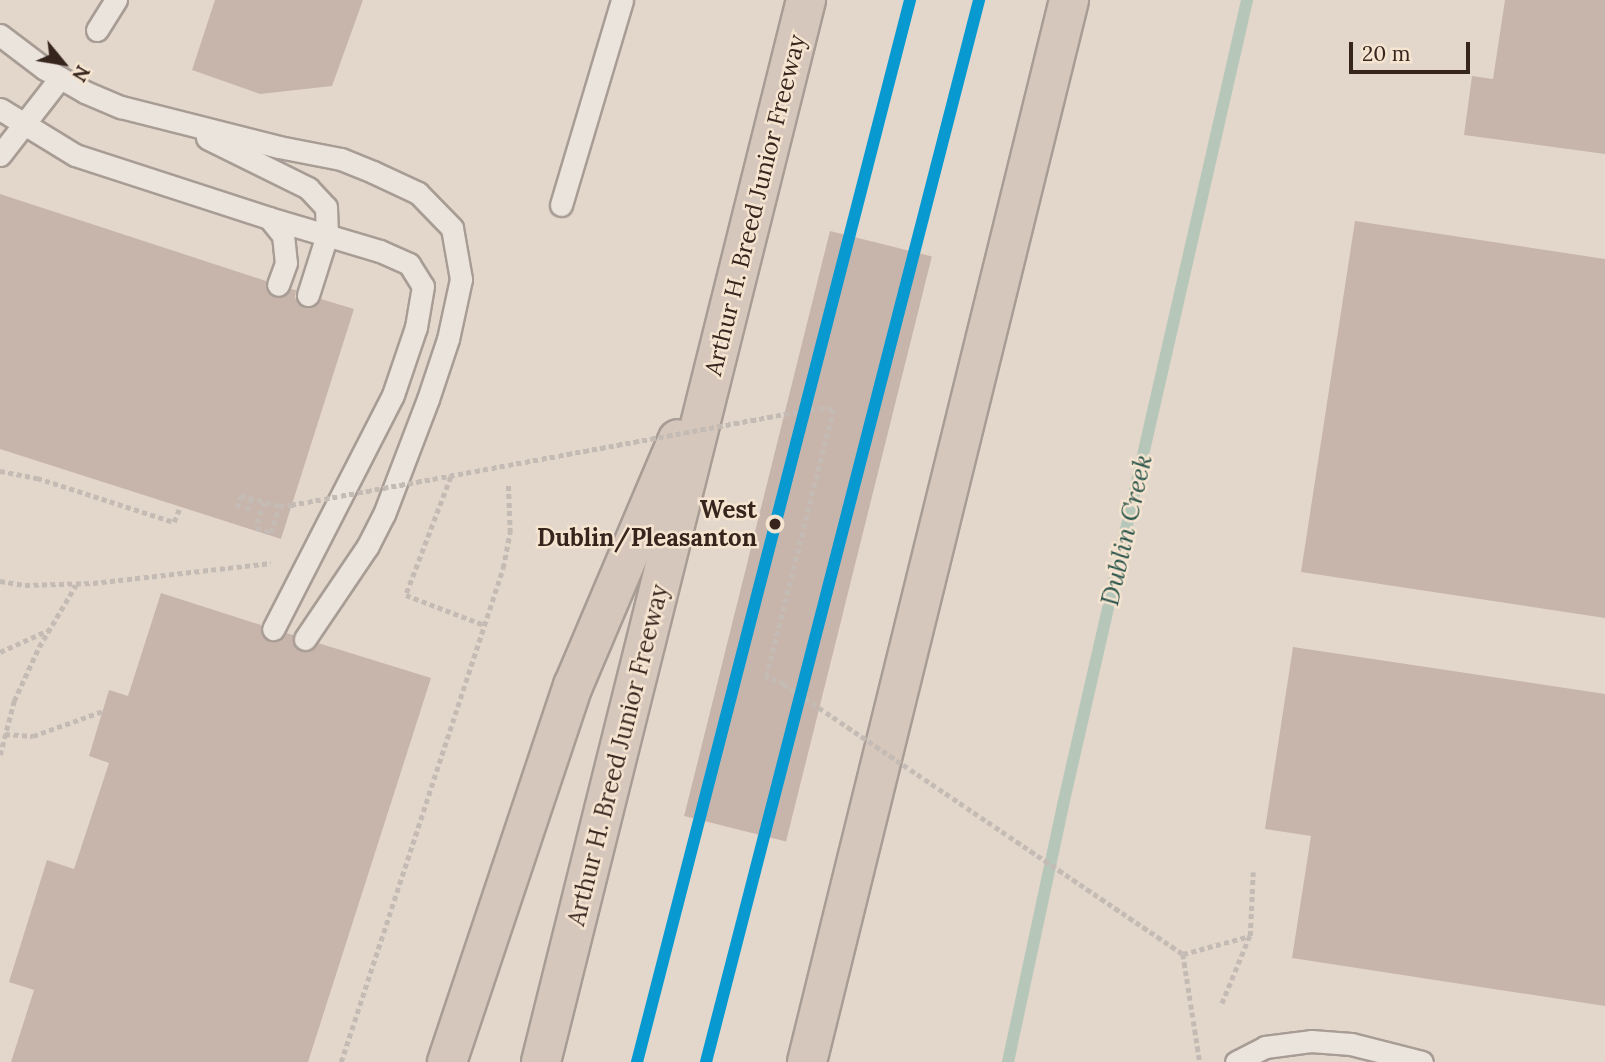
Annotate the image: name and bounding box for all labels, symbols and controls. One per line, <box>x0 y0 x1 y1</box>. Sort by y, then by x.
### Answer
north arrow <box>28 28 98 98</box>
scale bar <box>1353 28 1474 72</box>
street label: Arthur H. Breed Junior Freeway <box>699 31 811 379</box>
text: 20 m <box>1362 40 1411 67</box>
text: N <box>67 61 95 86</box>
water label: Dublin Creek <box>1093 451 1159 609</box>
place label: West Dublin/Pleasanton <box>537 496 757 552</box>
marker: West Dublin/Pleasanton <box>763 512 787 536</box>
street label: Arthur H. Breed Junior Freeway <box>562 581 674 929</box>

